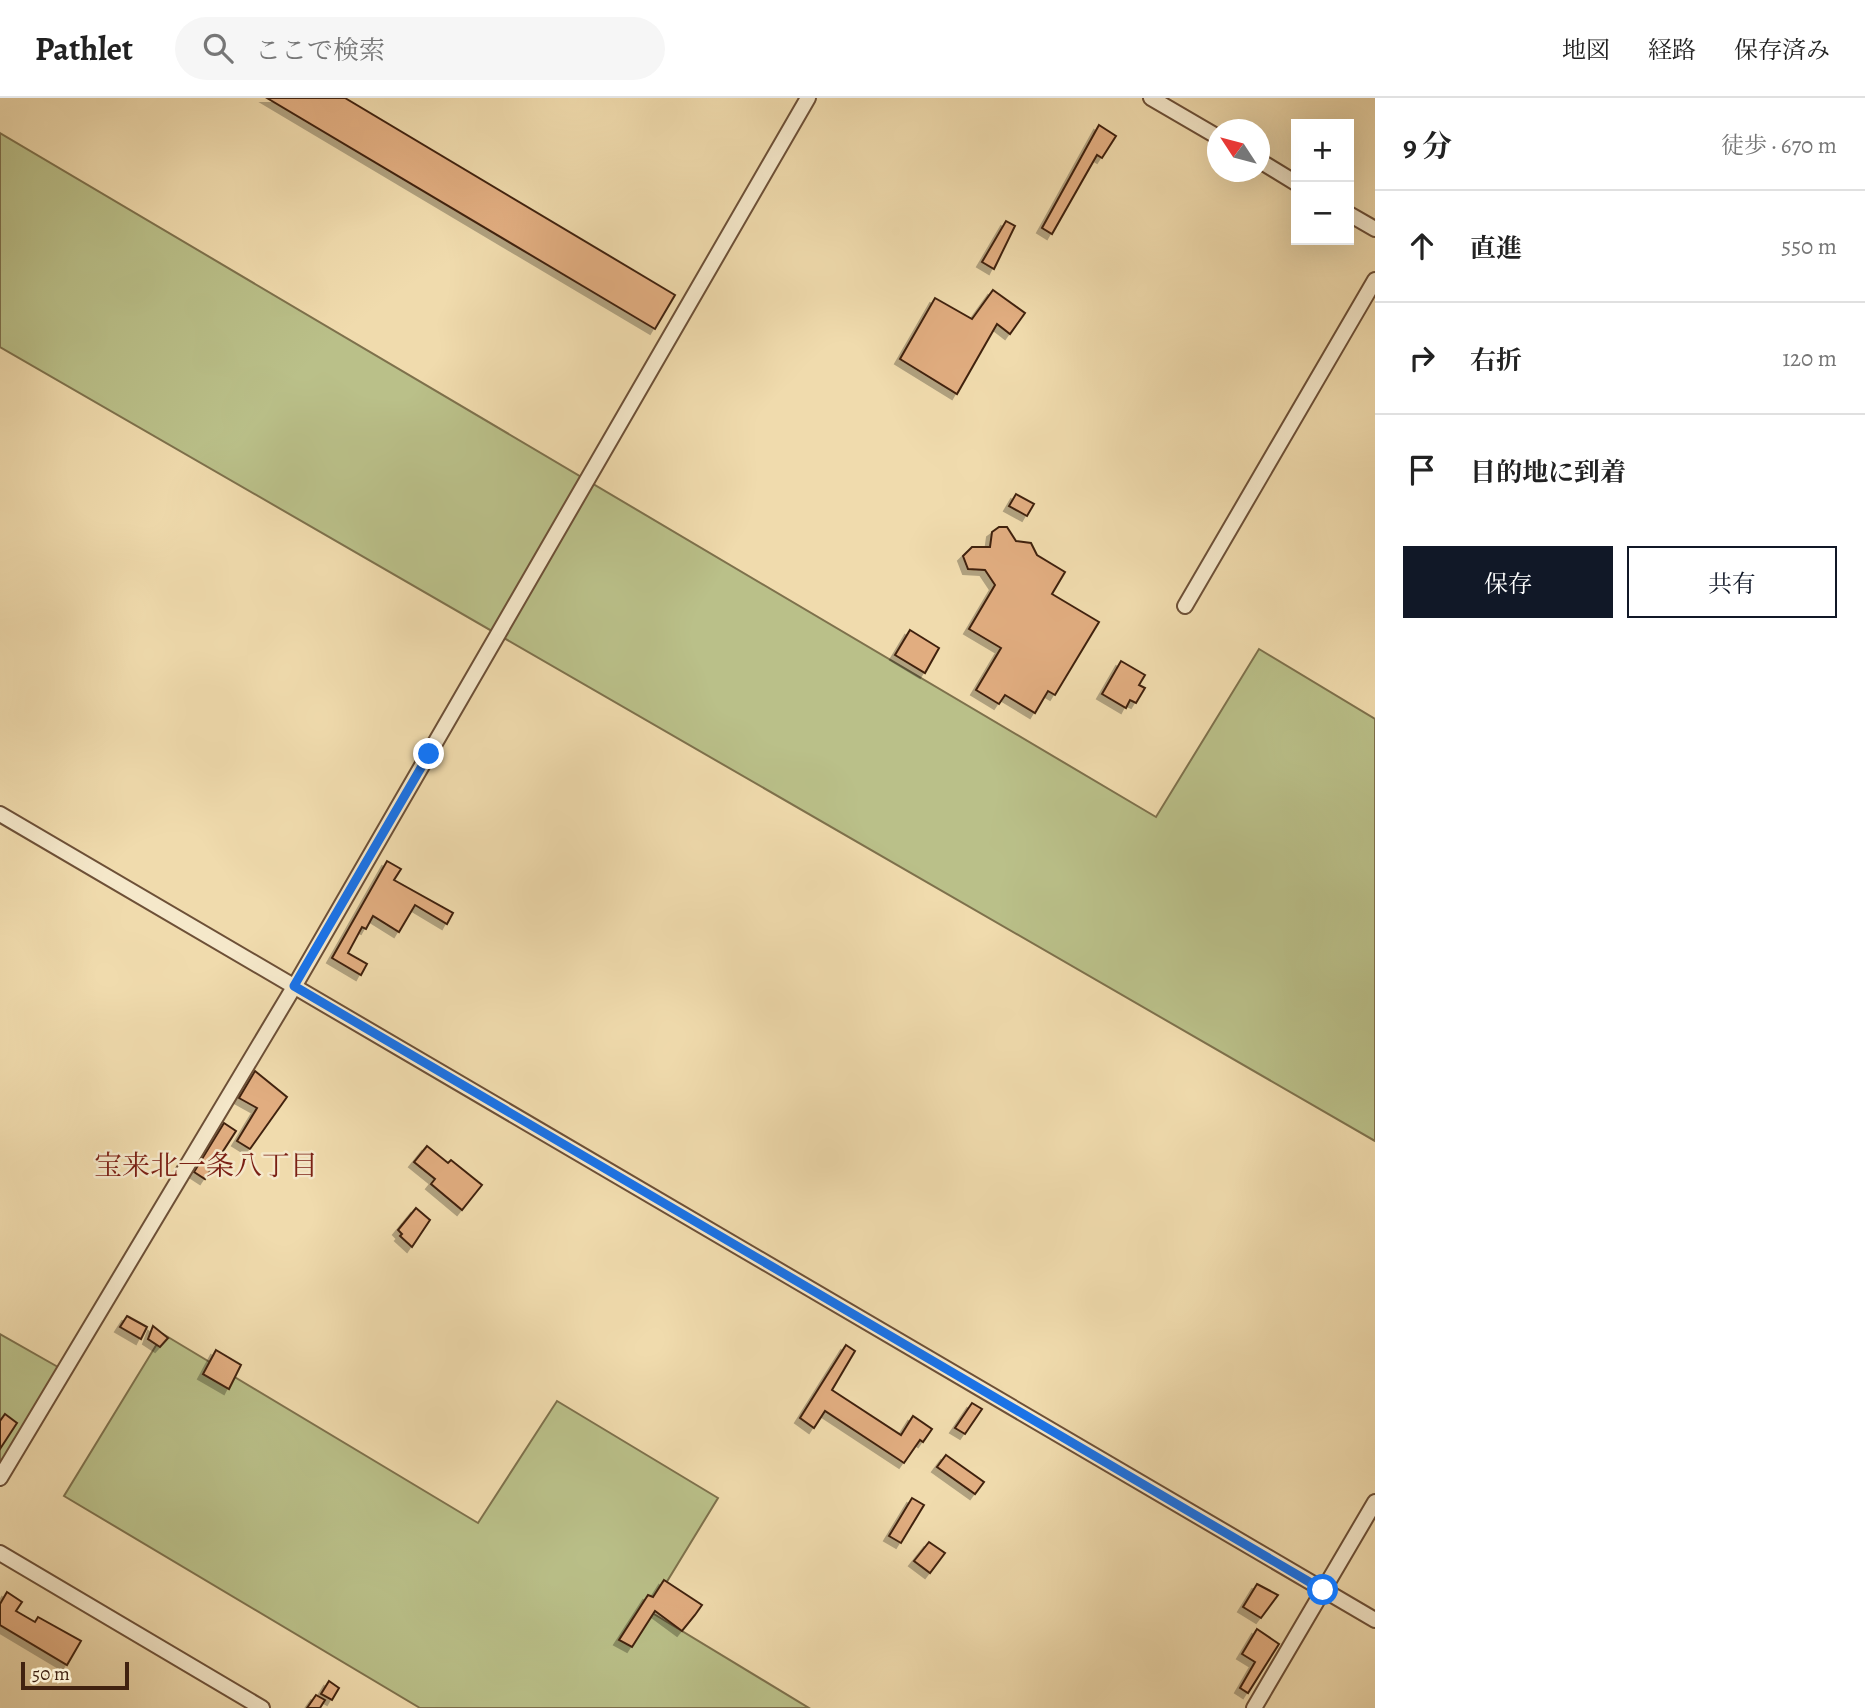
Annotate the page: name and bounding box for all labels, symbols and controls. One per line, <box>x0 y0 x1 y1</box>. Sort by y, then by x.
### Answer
search box <box>175 17 665 80</box>
text: Pathlet <box>35 26 133 71</box>
icon: search <box>199 29 237 67</box>
text: ここで検索 <box>255 33 385 68</box>
text: 地図 <box>1562 34 1610 66</box>
text: 経路 <box>1648 34 1696 66</box>
text: 保存済み <box>1734 34 1830 66</box>
north arrow <box>1207 119 1270 182</box>
map controls <box>1291 119 1354 245</box>
button: + <box>1291 119 1354 182</box>
text: 9 分 <box>1403 126 1452 166</box>
text: 徒歩 · 670 m <box>1721 130 1837 161</box>
button: − <box>1291 182 1354 245</box>
icon: ahead <box>1403 227 1441 265</box>
text: 直進 <box>1470 231 1522 266</box>
text: 550 m <box>1781 231 1837 262</box>
icon: right <box>1403 339 1441 377</box>
text: 右折 <box>1470 343 1522 378</box>
text: 120 m <box>1782 343 1837 374</box>
icon: arrive <box>1403 451 1441 489</box>
text: 目的地に到着 <box>1470 455 1626 490</box>
button: 保存 <box>1403 546 1613 618</box>
button: 共有 <box>1627 546 1837 618</box>
route end <box>413 738 444 769</box>
district label: 宝来北一条八丁目 <box>94 1147 318 1185</box>
route start <box>1307 1574 1338 1605</box>
scale bar <box>21 1659 130 1691</box>
text: 50 m <box>32 1661 70 1687</box>

